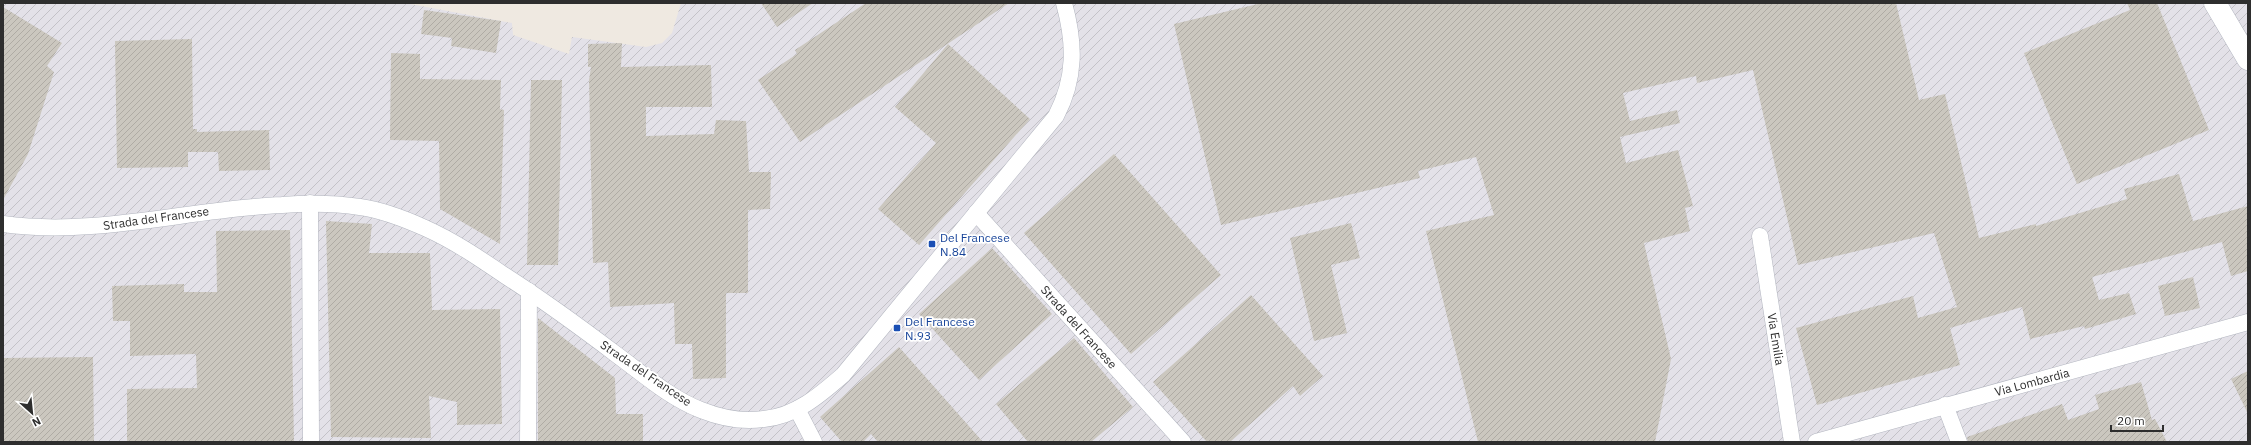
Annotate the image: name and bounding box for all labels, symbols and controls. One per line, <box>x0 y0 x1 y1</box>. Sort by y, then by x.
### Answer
street label: Strada del Francese <box>102 203 210 233</box>
place label: Del Francese N.84 <box>940 230 1010 259</box>
marker: Del Francese N.84 <box>927 239 937 249</box>
street label: Strada del Francese <box>1038 282 1121 372</box>
street label: Via Emilia <box>1764 312 1788 367</box>
place label: Del Francese N.93 <box>905 314 975 343</box>
marker: Del Francese N.93 <box>892 323 902 333</box>
street label: Strada del Francese <box>598 337 695 409</box>
street label: Via Lombardia <box>1993 365 2072 399</box>
north arrow <box>12 393 52 433</box>
scale bar <box>2111 407 2163 433</box>
text: 20 m <box>2117 413 2145 428</box>
text: N <box>30 414 43 430</box>

